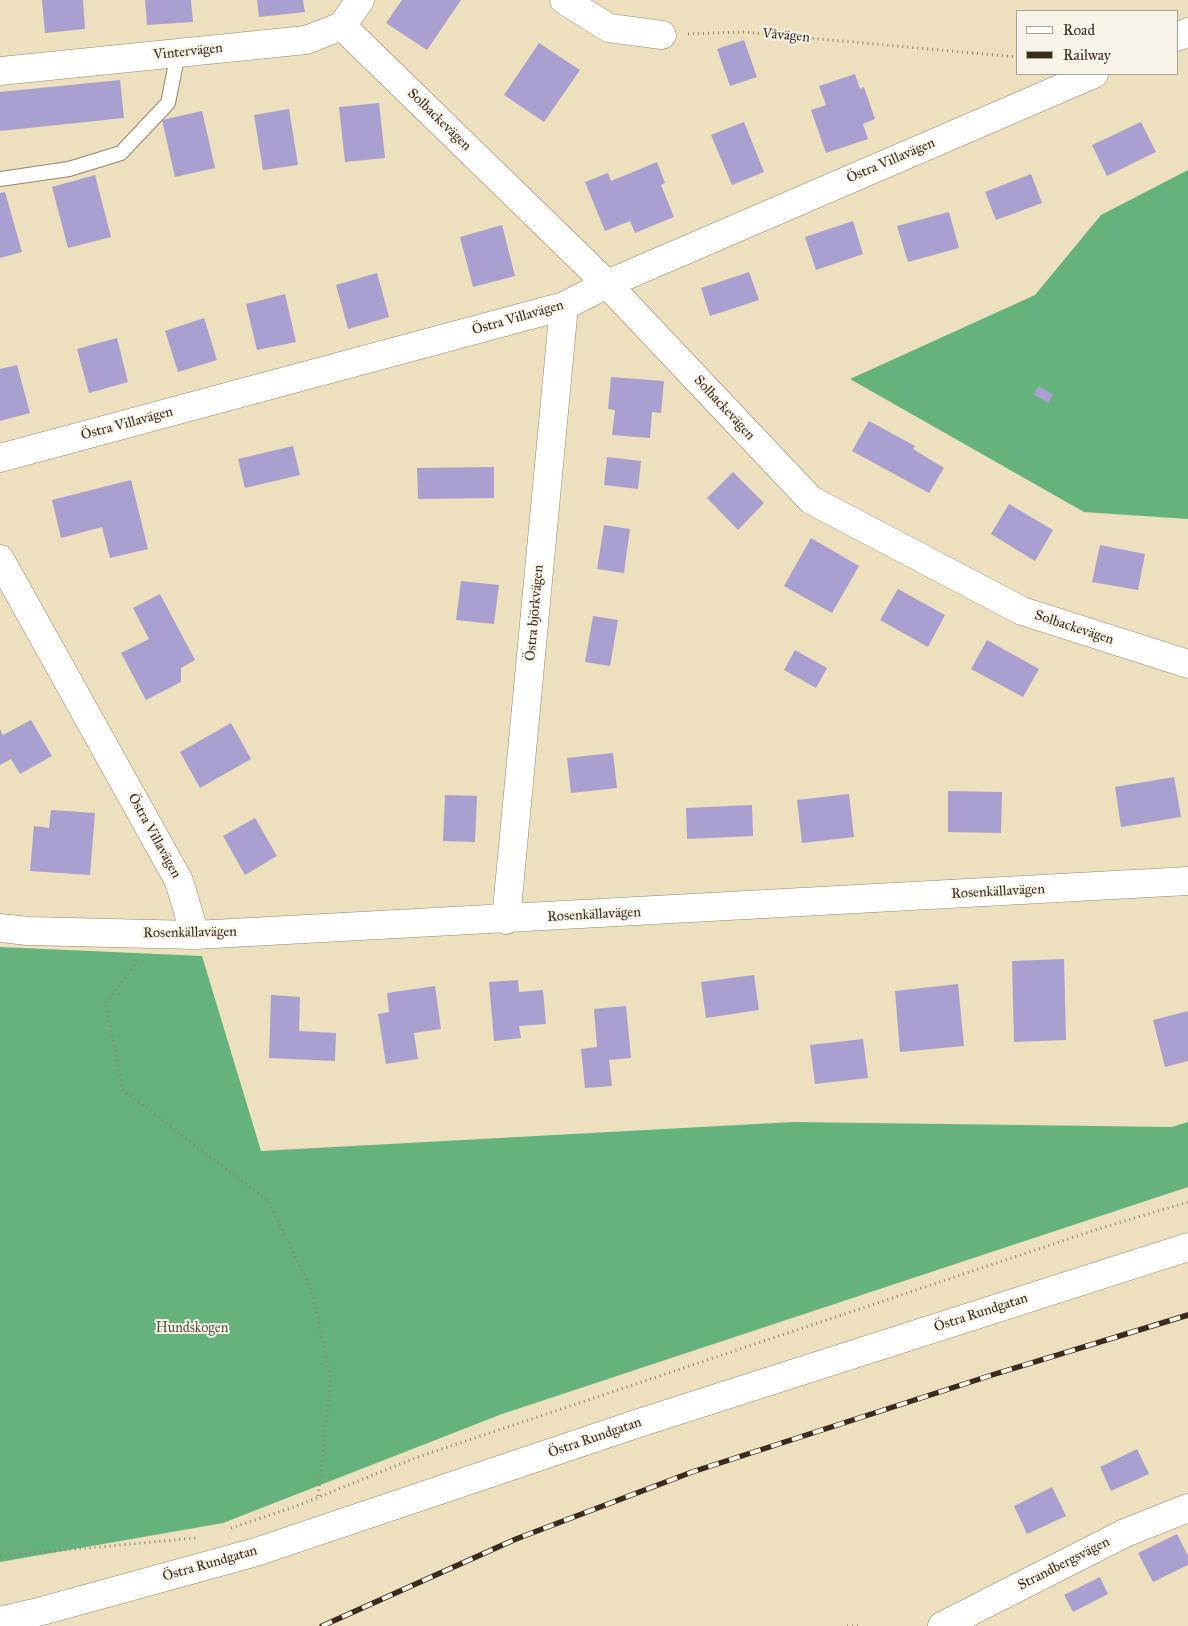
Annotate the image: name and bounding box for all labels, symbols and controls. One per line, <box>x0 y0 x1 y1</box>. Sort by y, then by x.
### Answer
legend <box>1016 10 1178 75</box>
text: Road <box>1063 21 1095 39</box>
street label: Våvägen <box>761 26 811 46</box>
street label: Vintervägen <box>152 40 224 64</box>
text: Railway <box>1063 46 1111 64</box>
street label: Solbackevägen <box>404 85 474 155</box>
street label: Östra Villavägen <box>844 135 938 187</box>
street label: Östra Villavägen <box>470 297 566 339</box>
street label: Solbackevägen <box>690 372 758 444</box>
street label: Östra Villavägen <box>79 404 175 444</box>
street label: Östra björkvägen <box>522 564 548 662</box>
street label: Solbackevägen <box>1032 607 1116 649</box>
street label: Östra Villavägen <box>124 791 184 881</box>
street label: Rosenkällavägen <box>951 881 1045 903</box>
street label: Rosenkällavägen <box>547 904 641 926</box>
street label: Rosenkällavägen <box>143 924 237 942</box>
street label: Östra Rundgatan <box>932 1290 1030 1336</box>
park label: Hundskogen <box>156 1321 228 1337</box>
street label: Östra Rundgatan <box>546 1414 644 1462</box>
street label: Strandbergsvägen <box>1015 1534 1113 1594</box>
street label: Östra Rundgatan <box>161 1542 259 1586</box>

